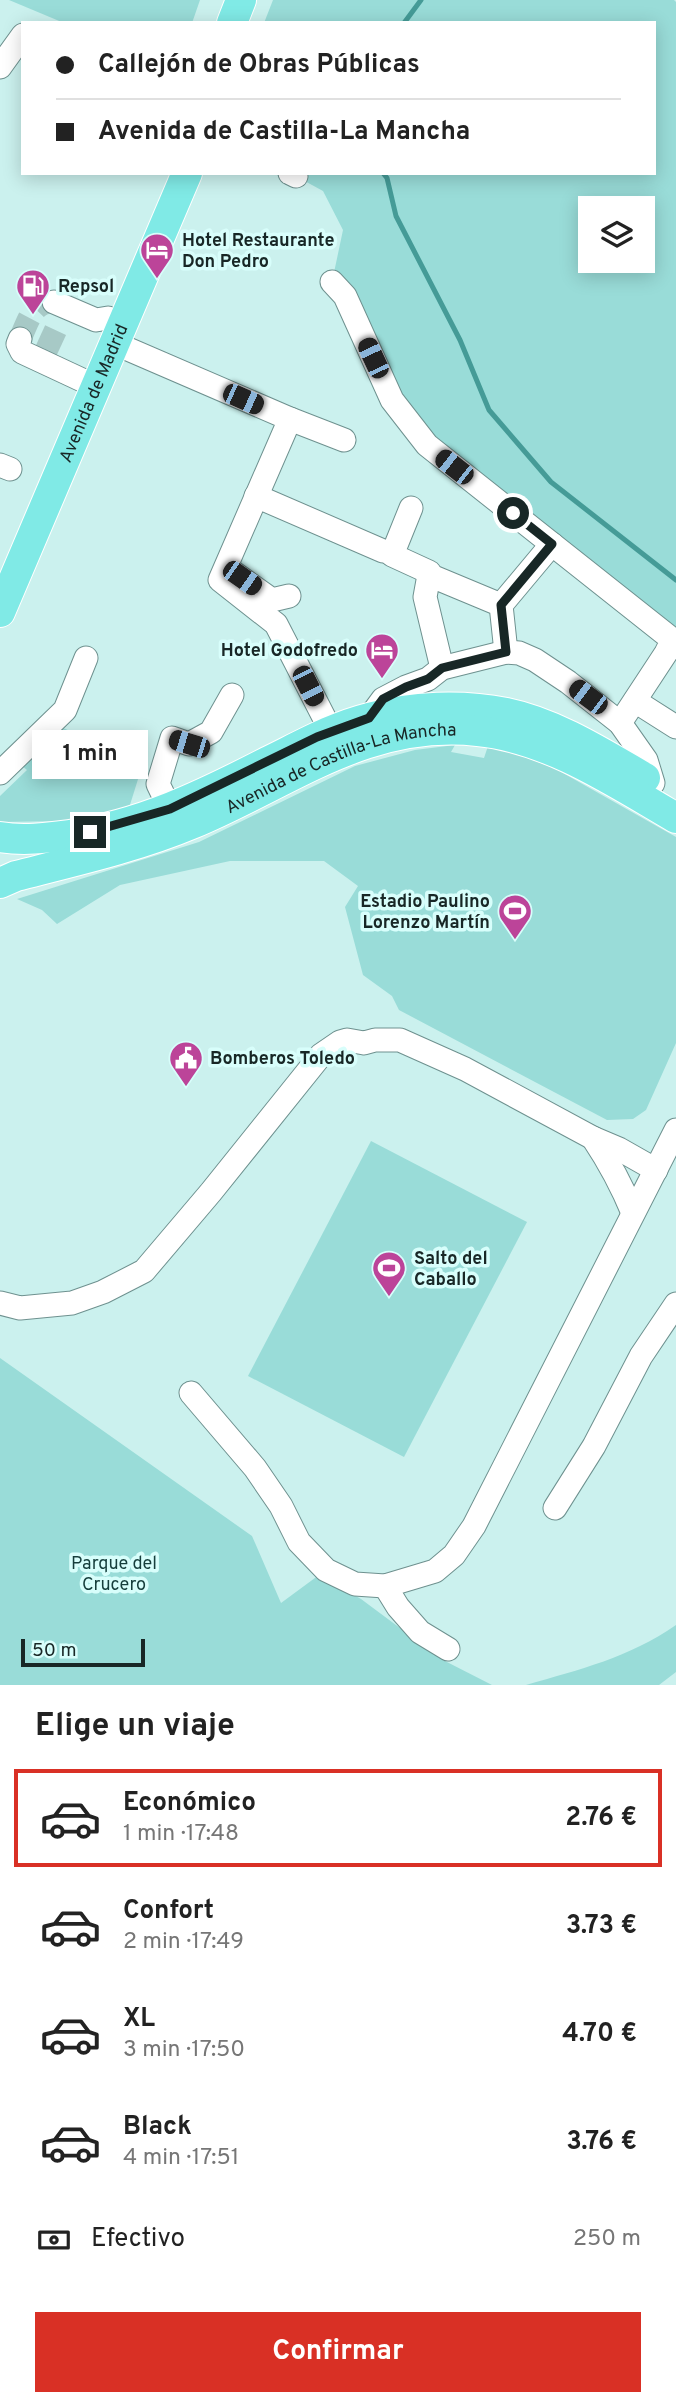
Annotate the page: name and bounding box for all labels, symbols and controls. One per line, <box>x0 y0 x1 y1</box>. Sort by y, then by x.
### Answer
text: Callejón de Obras Públicas <box>98 49 420 82</box>
text: Avenida de Castilla-La Mancha <box>98 116 470 149</box>
map controls <box>578 196 655 273</box>
button: layers <box>578 196 655 273</box>
place label: Hotel Restaurante Don Pedro <box>182 230 335 274</box>
hotel icon: Hotel Restaurante Don Pedro <box>138 231 176 280</box>
fuel station icon: Repsol <box>14 267 52 316</box>
place label: Repsol <box>58 276 114 299</box>
street label: Avenida de Madrid <box>55 321 134 466</box>
car <box>355 335 392 381</box>
car <box>220 381 267 417</box>
car <box>431 446 478 488</box>
route start <box>497 497 529 529</box>
car <box>219 557 266 599</box>
hotel icon: Hotel Godofredo <box>363 631 401 680</box>
place label: Hotel Godofredo <box>221 640 358 663</box>
car <box>290 663 327 709</box>
car <box>565 676 612 718</box>
street label: Avenida de Castilla-La Mancha <box>222 720 456 820</box>
car <box>166 728 213 760</box>
callout: 1 min <box>32 730 148 780</box>
text: 1 min <box>62 740 118 769</box>
route end <box>74 816 106 848</box>
place label: Estadio Paulino Lorenzo Martín <box>360 891 490 935</box>
sports icon: Estadio Paulino Lorenzo Martín <box>496 892 534 941</box>
public building icon: Bomberos Toledo <box>167 1039 205 1088</box>
place label: Bomberos Toledo <box>210 1048 355 1071</box>
place label: Salto del Caballo <box>414 1248 488 1292</box>
sports icon: Salto del Caballo <box>370 1249 408 1298</box>
park label: Parque del Crucero <box>71 1553 157 1597</box>
scale bar <box>21 1636 145 1668</box>
text: 50 m <box>32 1639 77 1663</box>
text: Elige un viaje <box>35 1707 235 1747</box>
icon: car <box>39 1787 102 1850</box>
text: Económico <box>123 1787 256 1820</box>
text: 2.76 € <box>565 1802 637 1835</box>
text: 1 min · 17:48 <box>123 1820 239 1849</box>
icon: car <box>39 1895 102 1958</box>
text: Confort <box>123 1895 214 1928</box>
text: 3.73 € <box>566 1910 637 1943</box>
text: 2 min · 17:49 <box>123 1928 244 1957</box>
icon: car <box>39 2003 102 2066</box>
text: XL <box>123 2003 155 2036</box>
text: 4.70 € <box>562 2018 637 2051</box>
text: 3 min · 17:50 <box>123 2036 245 2065</box>
icon: car <box>39 2111 102 2174</box>
text: Black <box>123 2111 192 2144</box>
text: 3.76 € <box>566 2126 637 2159</box>
text: 4 min · 17:51 <box>123 2144 239 2173</box>
icon: cash <box>35 2221 73 2259</box>
text: Efectivo <box>91 2223 185 2256</box>
text: 250 m <box>573 2225 641 2254</box>
button: Confirmar <box>35 2312 641 2392</box>

